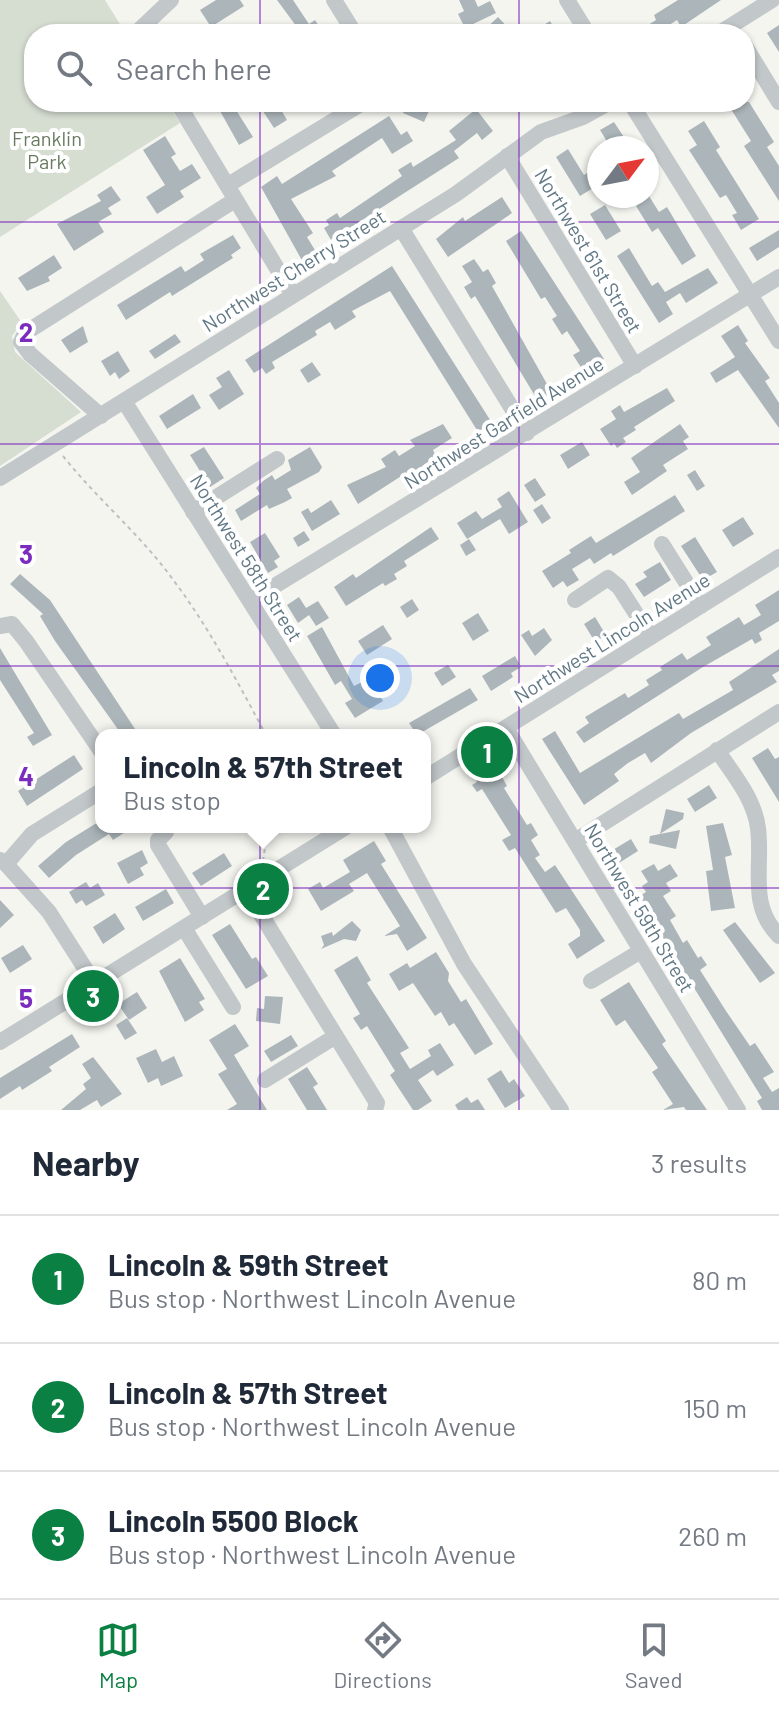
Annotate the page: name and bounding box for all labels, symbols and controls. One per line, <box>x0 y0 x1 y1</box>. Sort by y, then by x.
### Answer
search box <box>24 24 755 112</box>
icon: search <box>52 46 96 90</box>
text: Search here <box>116 50 272 86</box>
park label: Franklin Park <box>12 126 82 173</box>
north arrow <box>587 136 659 208</box>
street label: Northwest 61st Street <box>530 164 647 337</box>
street label: Northwest Cherry Street <box>197 204 390 336</box>
text: 2 <box>19 316 33 347</box>
street label: Northwest Garfield Avenue <box>399 351 608 494</box>
street label: Northwest 58th Street <box>186 469 308 646</box>
text: 3 <box>19 538 33 569</box>
street label: Northwest Lincoln Avenue <box>509 567 714 707</box>
your location <box>360 658 400 698</box>
pin: 1 <box>461 722 513 782</box>
popup <box>95 729 431 833</box>
text: Lincoln & 57th Street <box>123 748 403 784</box>
text: 4 <box>18 760 34 791</box>
text: Bus stop <box>123 784 221 815</box>
street label: Northwest 59th Street <box>580 819 700 996</box>
pin: 2 <box>237 859 289 919</box>
pin: 3 <box>67 966 119 1026</box>
text: 5 <box>19 982 33 1013</box>
text: Nearby <box>32 1142 140 1183</box>
text: 3 results <box>651 1147 747 1178</box>
text: Lincoln & 59th Street <box>108 1246 389 1282</box>
text: 1 <box>53 1264 63 1295</box>
text: 80 m <box>692 1264 747 1295</box>
text: Bus stop · Northwest Lincoln Avenue <box>108 1282 516 1313</box>
text: Lincoln & 57th Street <box>108 1374 388 1410</box>
text: 2 <box>51 1392 65 1423</box>
text: 150 m <box>683 1392 747 1423</box>
text: Bus stop · Northwest Lincoln Avenue <box>108 1410 516 1441</box>
text: Lincoln 5500 Block <box>108 1502 359 1538</box>
text: 3 <box>51 1520 65 1551</box>
text: 260 m <box>678 1520 747 1551</box>
text: Bus stop · Northwest Lincoln Avenue <box>108 1538 516 1569</box>
tab: Map <box>96 1618 140 1692</box>
tab: Directions <box>333 1618 432 1692</box>
tab: Saved <box>625 1618 682 1692</box>

